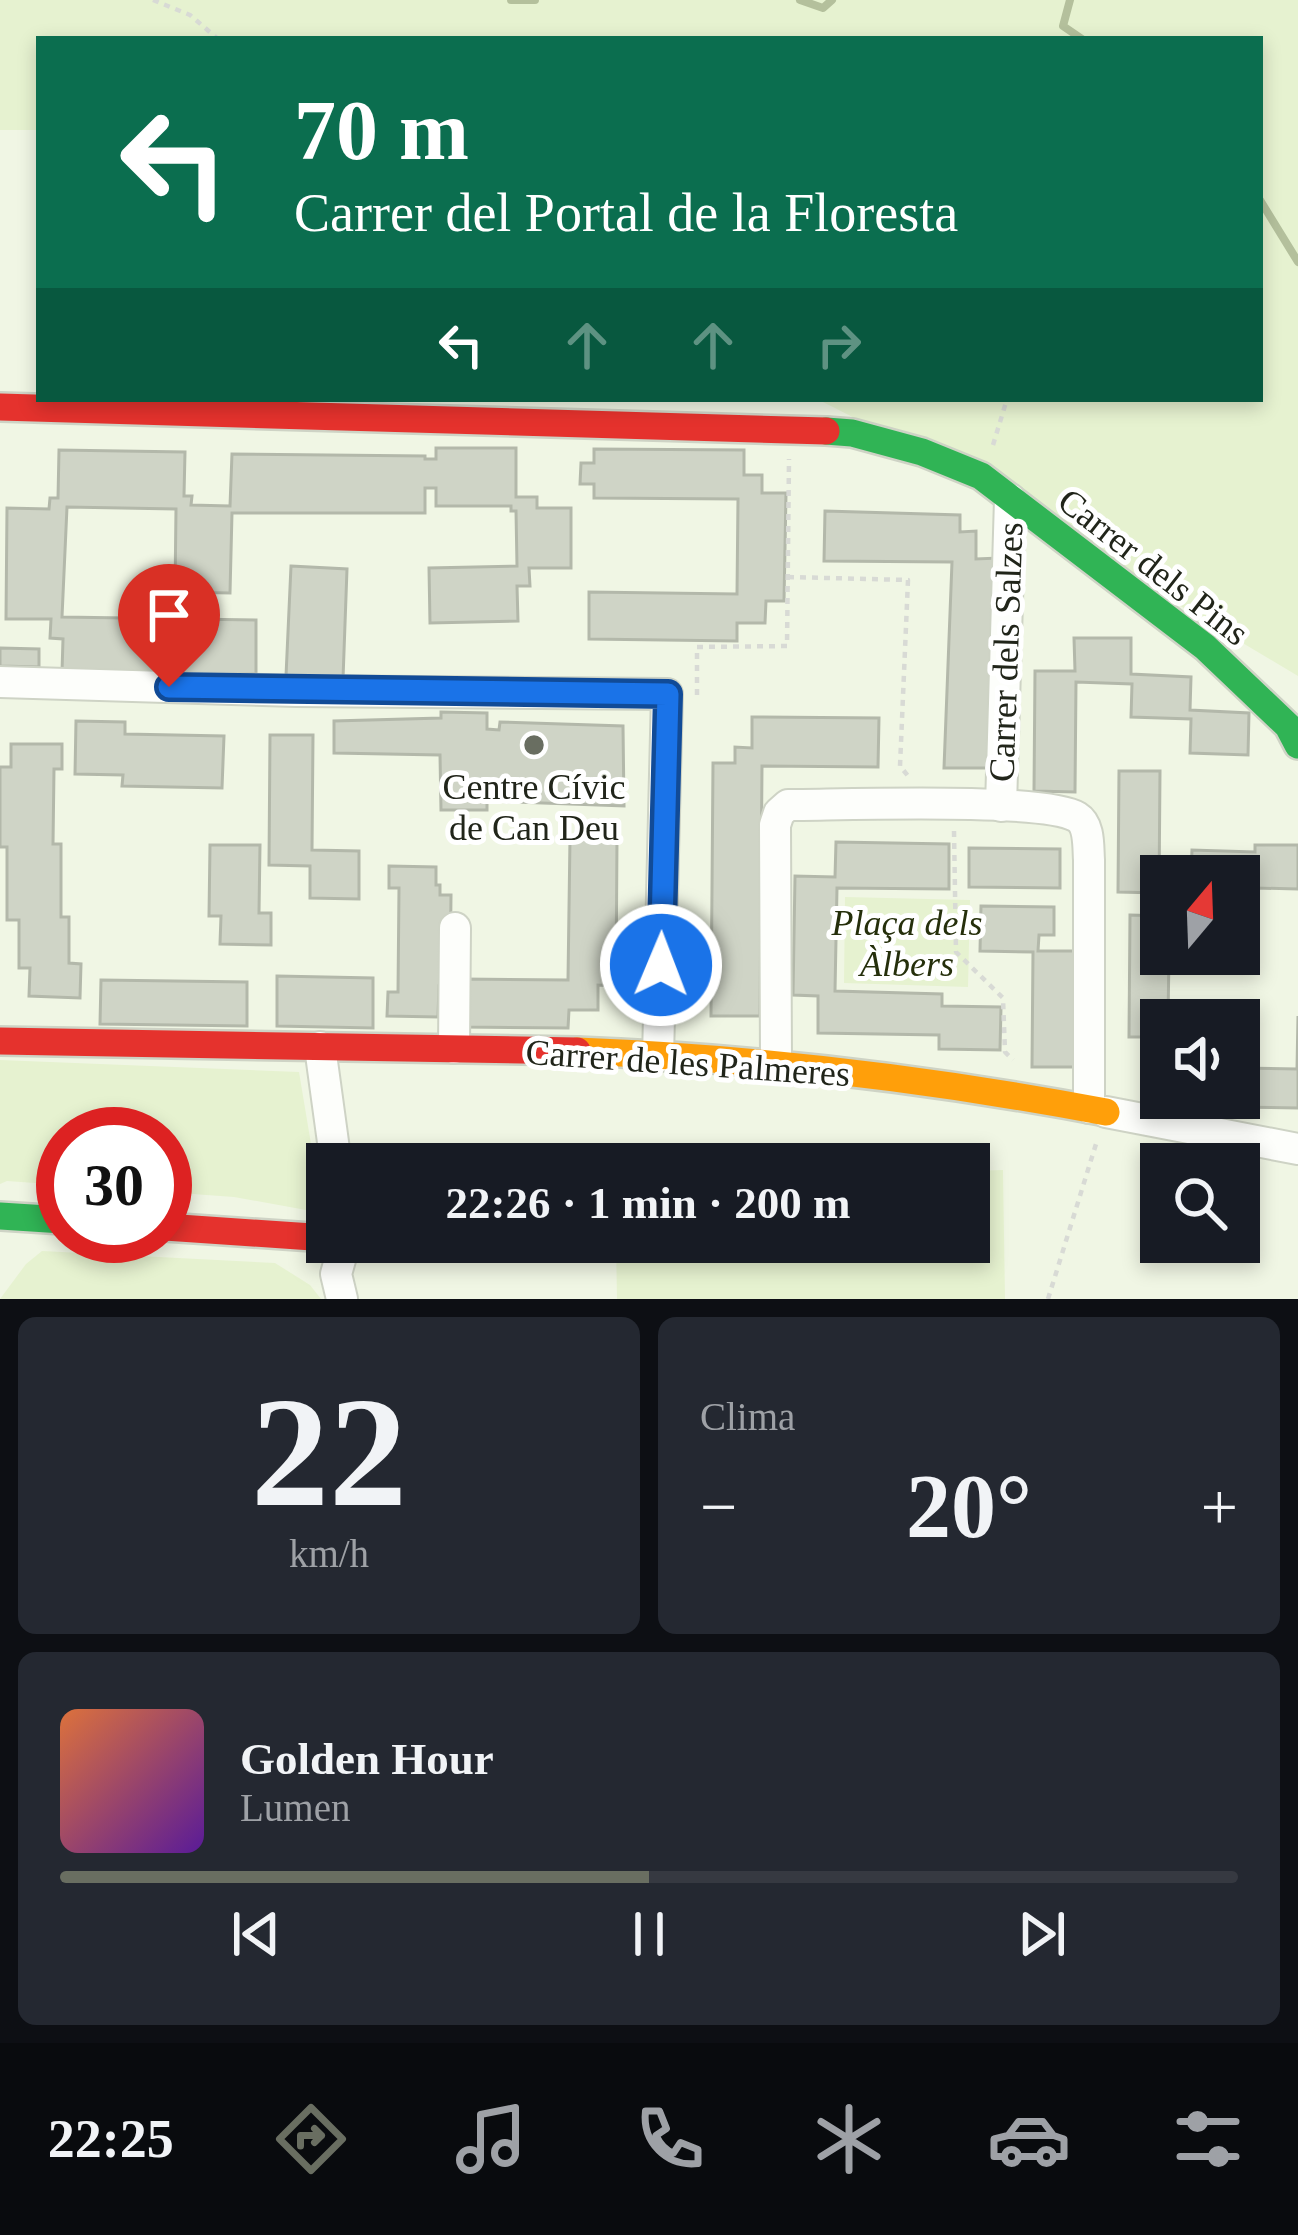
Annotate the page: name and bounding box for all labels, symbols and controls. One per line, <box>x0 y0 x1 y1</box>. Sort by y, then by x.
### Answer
icon: left <box>96 84 252 240</box>
text: 70 m <box>294 84 469 177</box>
text: Carrer del Portal de la Floresta <box>294 183 958 243</box>
icon: left <box>428 312 494 378</box>
icon: ahead <box>554 312 620 378</box>
icon: ahead <box>680 312 746 378</box>
icon: right <box>806 312 872 378</box>
street label: Carrer dels Pins <box>1050 480 1256 653</box>
street label: Carrer dels Salzes <box>981 521 1031 783</box>
pin <box>118 564 220 687</box>
icon: arrive <box>136 582 202 648</box>
marker: Centre Cívic de Can Deu <box>521 732 547 758</box>
place label: Centre Cívic de Can Deu <box>443 767 625 848</box>
north arrow <box>1140 855 1260 975</box>
map controls <box>1140 855 1260 1263</box>
position arrow <box>598 902 724 1028</box>
park label: Plaça dels Àlbers <box>831 903 982 984</box>
button: sound <box>1140 999 1260 1119</box>
street label: Carrer de les Palmeres <box>524 1032 851 1094</box>
speed limit sign: 30 <box>36 1107 192 1263</box>
button: search <box>1140 1143 1260 1263</box>
text: 22:26 · 1 min · 200 m <box>446 1178 851 1228</box>
text: 22 <box>251 1366 407 1539</box>
text: Clima <box>700 1395 795 1438</box>
text: 20° <box>906 1457 1032 1556</box>
text: − <box>700 1470 737 1543</box>
text: + <box>1201 1470 1238 1543</box>
text: km/h <box>289 1532 369 1575</box>
text: Golden Hour <box>240 1734 494 1784</box>
text: Lumen <box>240 1786 350 1829</box>
icon: previous <box>223 1901 289 1967</box>
icon: pause <box>616 1901 682 1967</box>
icon: next <box>1009 1901 1075 1967</box>
icon: directions <box>269 2097 353 2181</box>
icon: music <box>449 2097 533 2181</box>
icon: phone <box>628 2097 712 2181</box>
icon: climate <box>807 2097 891 2181</box>
icon: car <box>987 2097 1071 2181</box>
icon: filters <box>1166 2097 1250 2181</box>
text: 22:25 <box>48 2109 174 2169</box>

